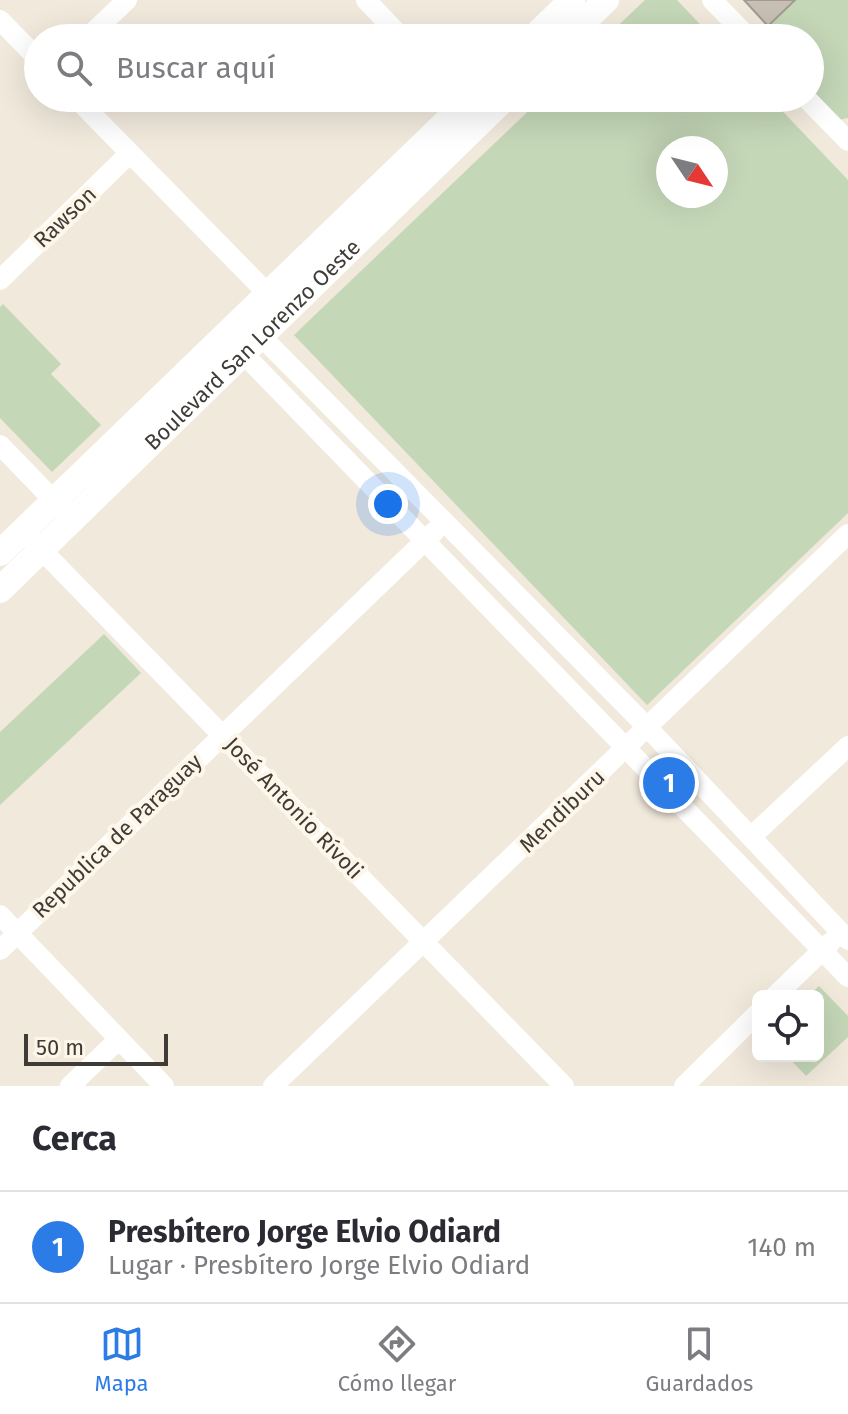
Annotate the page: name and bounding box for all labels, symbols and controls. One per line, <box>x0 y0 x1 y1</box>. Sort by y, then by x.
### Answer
search box <box>24 24 824 112</box>
icon: search <box>52 46 96 90</box>
text: Buscar aquí <box>116 50 276 86</box>
north arrow <box>656 136 728 208</box>
street label: Rawson <box>28 181 102 253</box>
street label: Boulevard San Lorenzo Oeste <box>139 233 366 455</box>
your location <box>368 484 408 524</box>
street label: José Antonio Rívoli <box>219 731 369 885</box>
street label: Republica de Paraguay <box>27 748 207 924</box>
pin: 1 <box>643 753 695 813</box>
street label: Mendiburu <box>514 764 610 858</box>
map controls <box>752 990 824 1062</box>
button: locate <box>752 990 824 1062</box>
scale bar <box>24 1030 168 1066</box>
text: 50 m <box>36 1034 84 1061</box>
text: Cerca <box>32 1118 117 1159</box>
text: Presbítero Jorge Elvio Odiard <box>108 1214 501 1250</box>
text: 1 <box>52 1232 64 1263</box>
text: 140 m <box>747 1232 816 1263</box>
text: Lugar · Presbítero Jorge Elvio Odiard <box>108 1250 530 1281</box>
tab: Mapa <box>95 1322 149 1397</box>
tab: Cómo llegar <box>338 1322 456 1397</box>
tab: Guardados <box>645 1322 753 1397</box>

